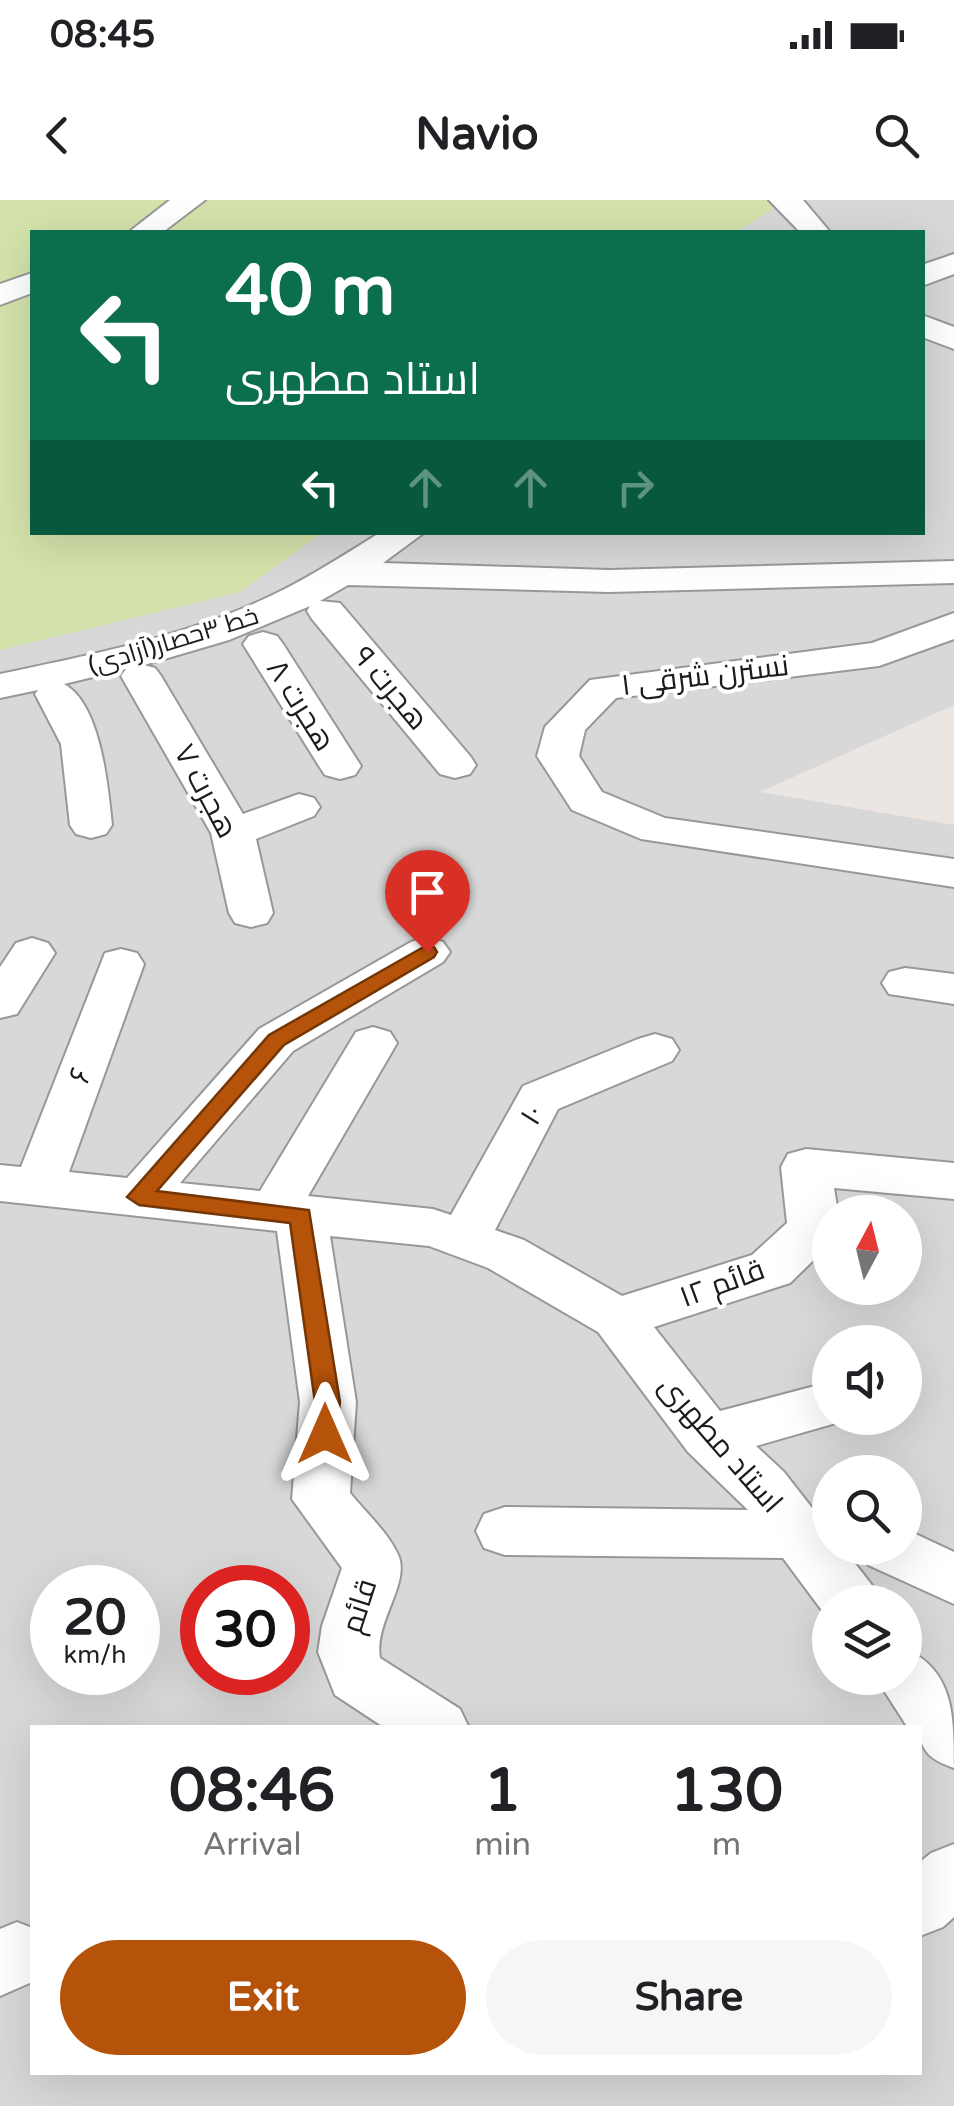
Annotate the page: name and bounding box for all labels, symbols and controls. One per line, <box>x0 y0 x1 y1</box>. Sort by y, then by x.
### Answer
text: 08:45 <box>50 12 155 58</box>
icon: back <box>30 108 85 163</box>
text: Navio <box>415 108 539 162</box>
icon: search <box>869 108 924 163</box>
text: 40 m <box>225 250 395 334</box>
icon: left <box>60 270 190 400</box>
text: استاد مطهری <box>225 353 480 407</box>
icon: left <box>293 460 348 515</box>
icon: ahead <box>398 460 453 515</box>
icon: ahead <box>503 460 558 515</box>
icon: right <box>608 460 663 515</box>
street label: خط ۳حصار(آزادی) <box>85 601 262 681</box>
street label: هجرت ۹ <box>345 639 436 738</box>
street label: نسترن شرقی ۱ <box>619 647 791 704</box>
street label: هجرت ۸ <box>258 653 343 758</box>
street label: هجرت ۷ <box>165 738 246 845</box>
pin <box>385 850 470 953</box>
icon: arrive <box>400 865 455 920</box>
street label: ۶ <box>61 1062 100 1088</box>
street label: ۱۰ <box>512 1098 553 1132</box>
north arrow <box>812 1195 922 1305</box>
map controls <box>812 1195 922 1695</box>
street label: قائم ۱۲ <box>675 1251 770 1317</box>
button: sound <box>812 1325 922 1435</box>
street label: استاد مطهری <box>651 1368 790 1521</box>
position arrow <box>273 1382 377 1486</box>
button: search <box>812 1455 922 1565</box>
speed limit sign: 30 <box>180 1565 310 1695</box>
street label: قائم <box>333 1574 386 1638</box>
button: layers <box>812 1585 922 1695</box>
text: 20 <box>64 1588 126 1648</box>
text: km/h <box>64 1640 126 1670</box>
text: 08:46 <box>169 1755 335 1827</box>
text: 1 <box>484 1755 521 1827</box>
text: 130 <box>670 1755 783 1827</box>
text: Arrival <box>203 1826 302 1864</box>
text: min <box>474 1826 531 1864</box>
text: m <box>712 1826 741 1864</box>
button: Exit <box>60 1940 466 2055</box>
button: Share <box>486 1940 892 2055</box>

